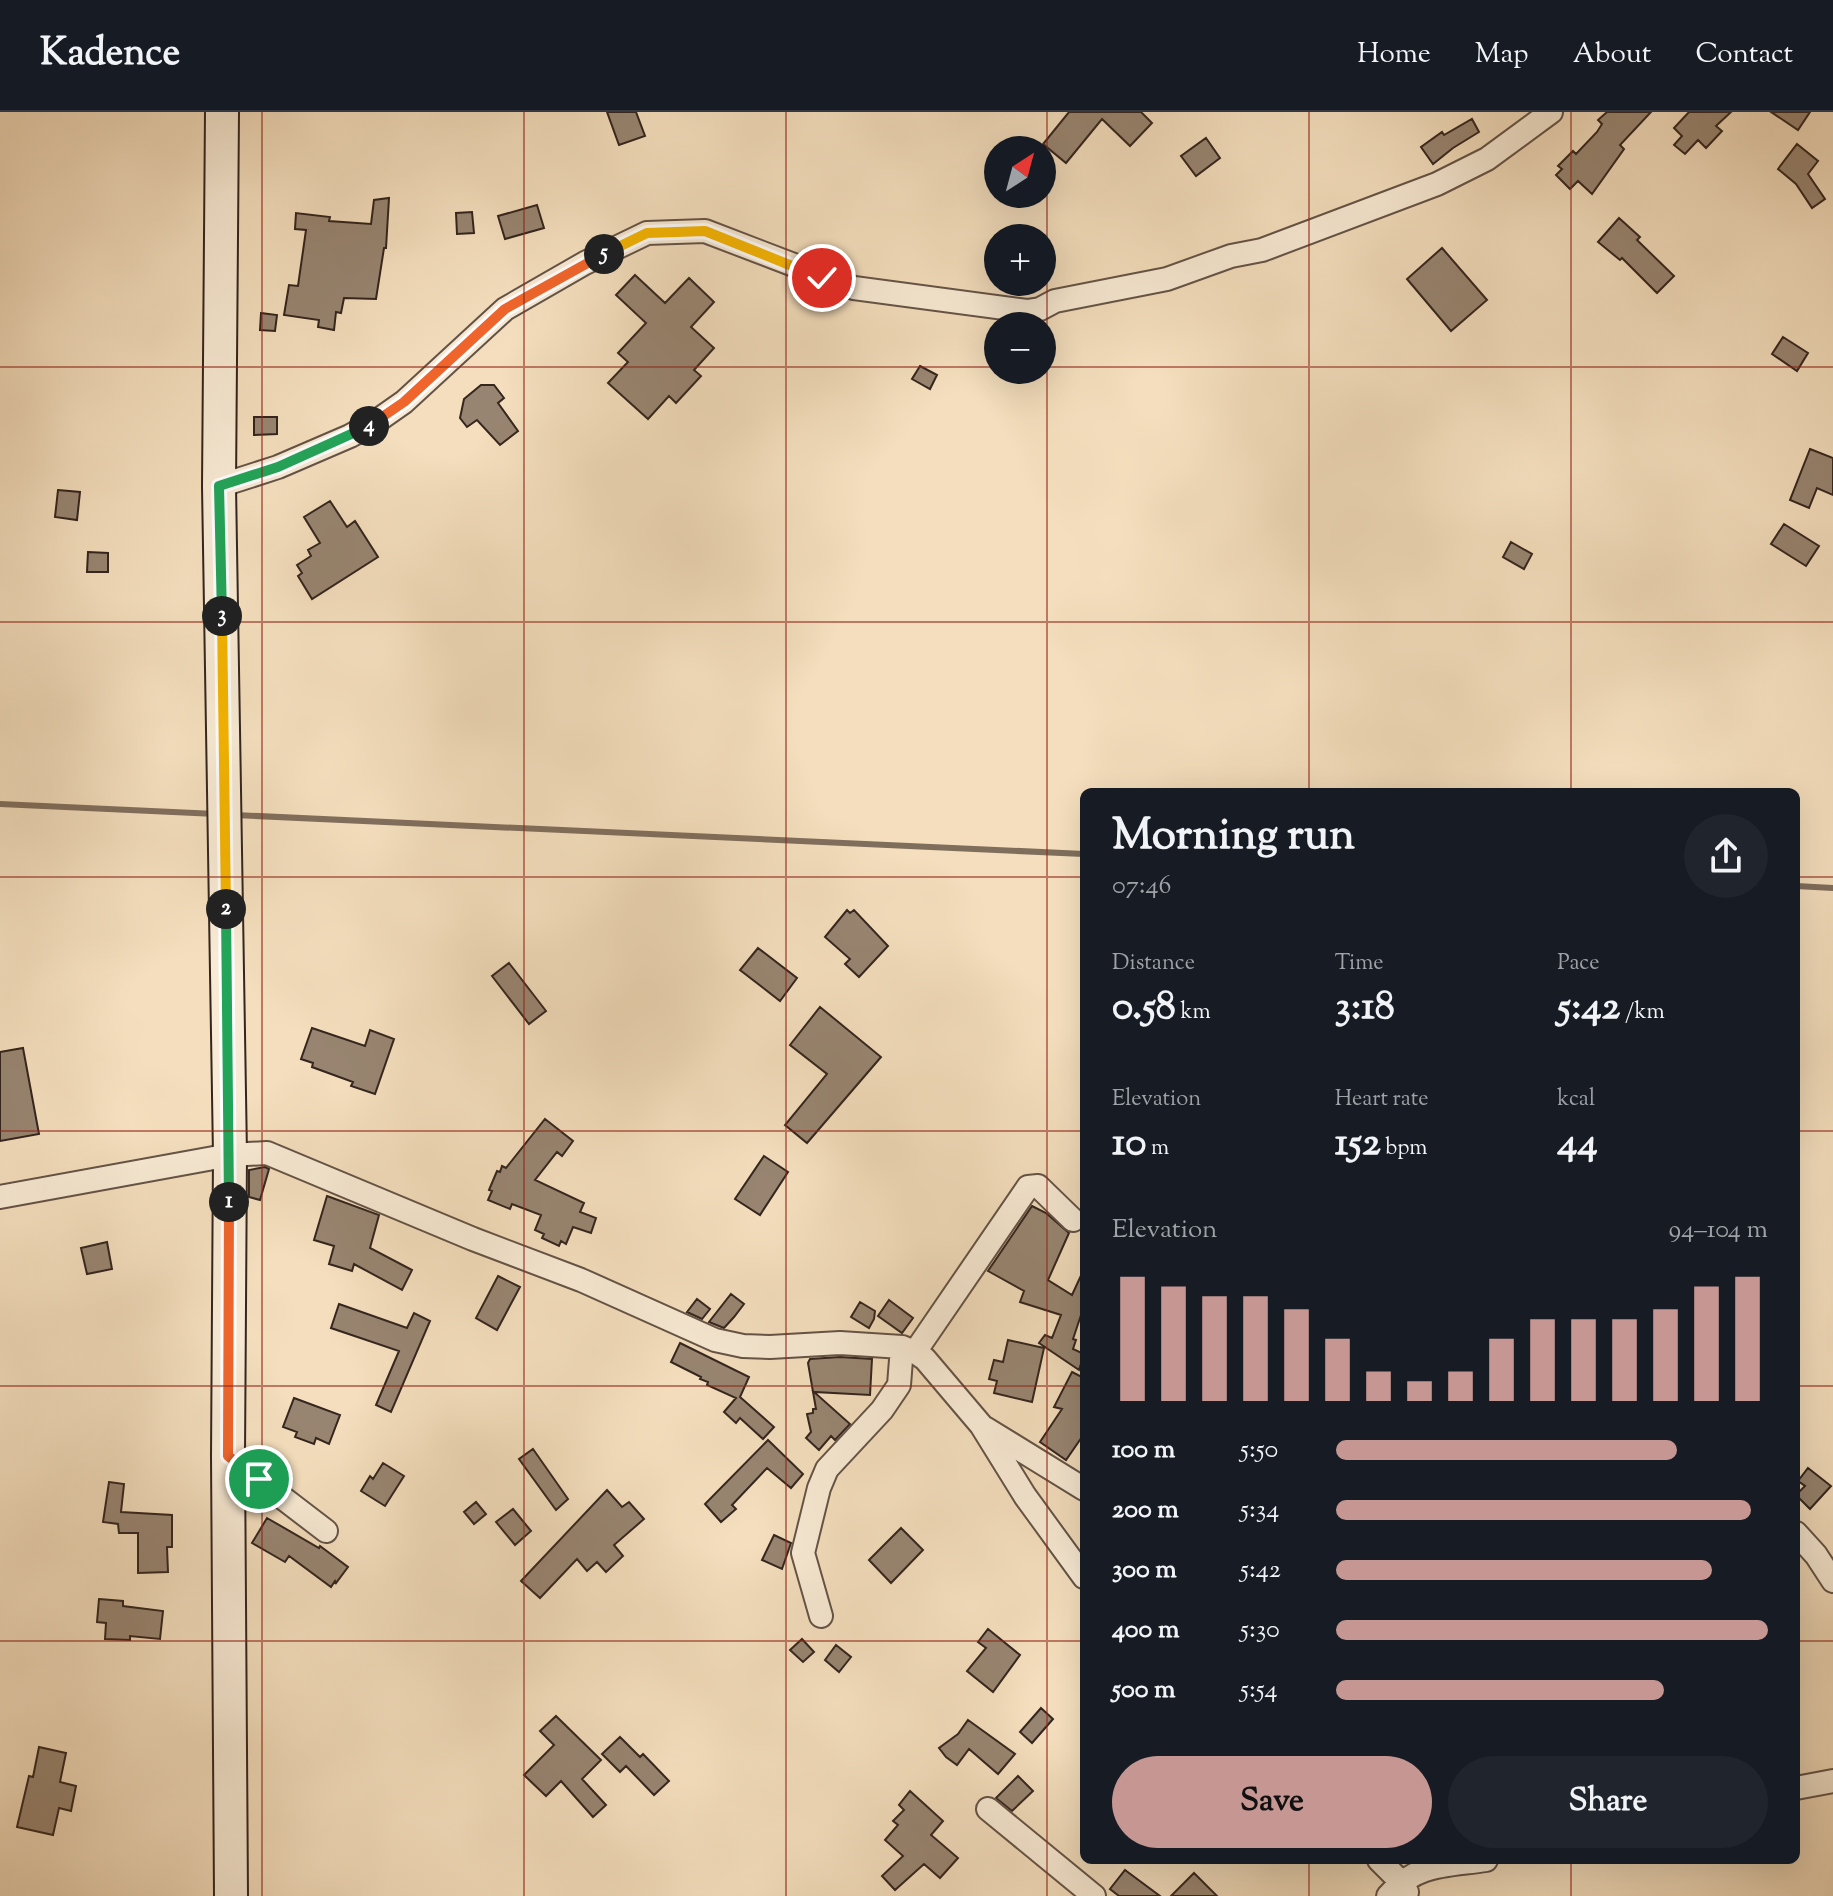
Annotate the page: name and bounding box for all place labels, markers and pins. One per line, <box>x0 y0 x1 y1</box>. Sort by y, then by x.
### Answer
pin: 5 <box>584 234 624 274</box>
pin <box>788 244 856 312</box>
pin: 4 <box>349 406 389 446</box>
pin: 3 <box>202 596 242 636</box>
pin: 2 <box>206 889 246 929</box>
pin: 1 <box>209 1182 249 1222</box>
pin <box>225 1445 293 1513</box>

